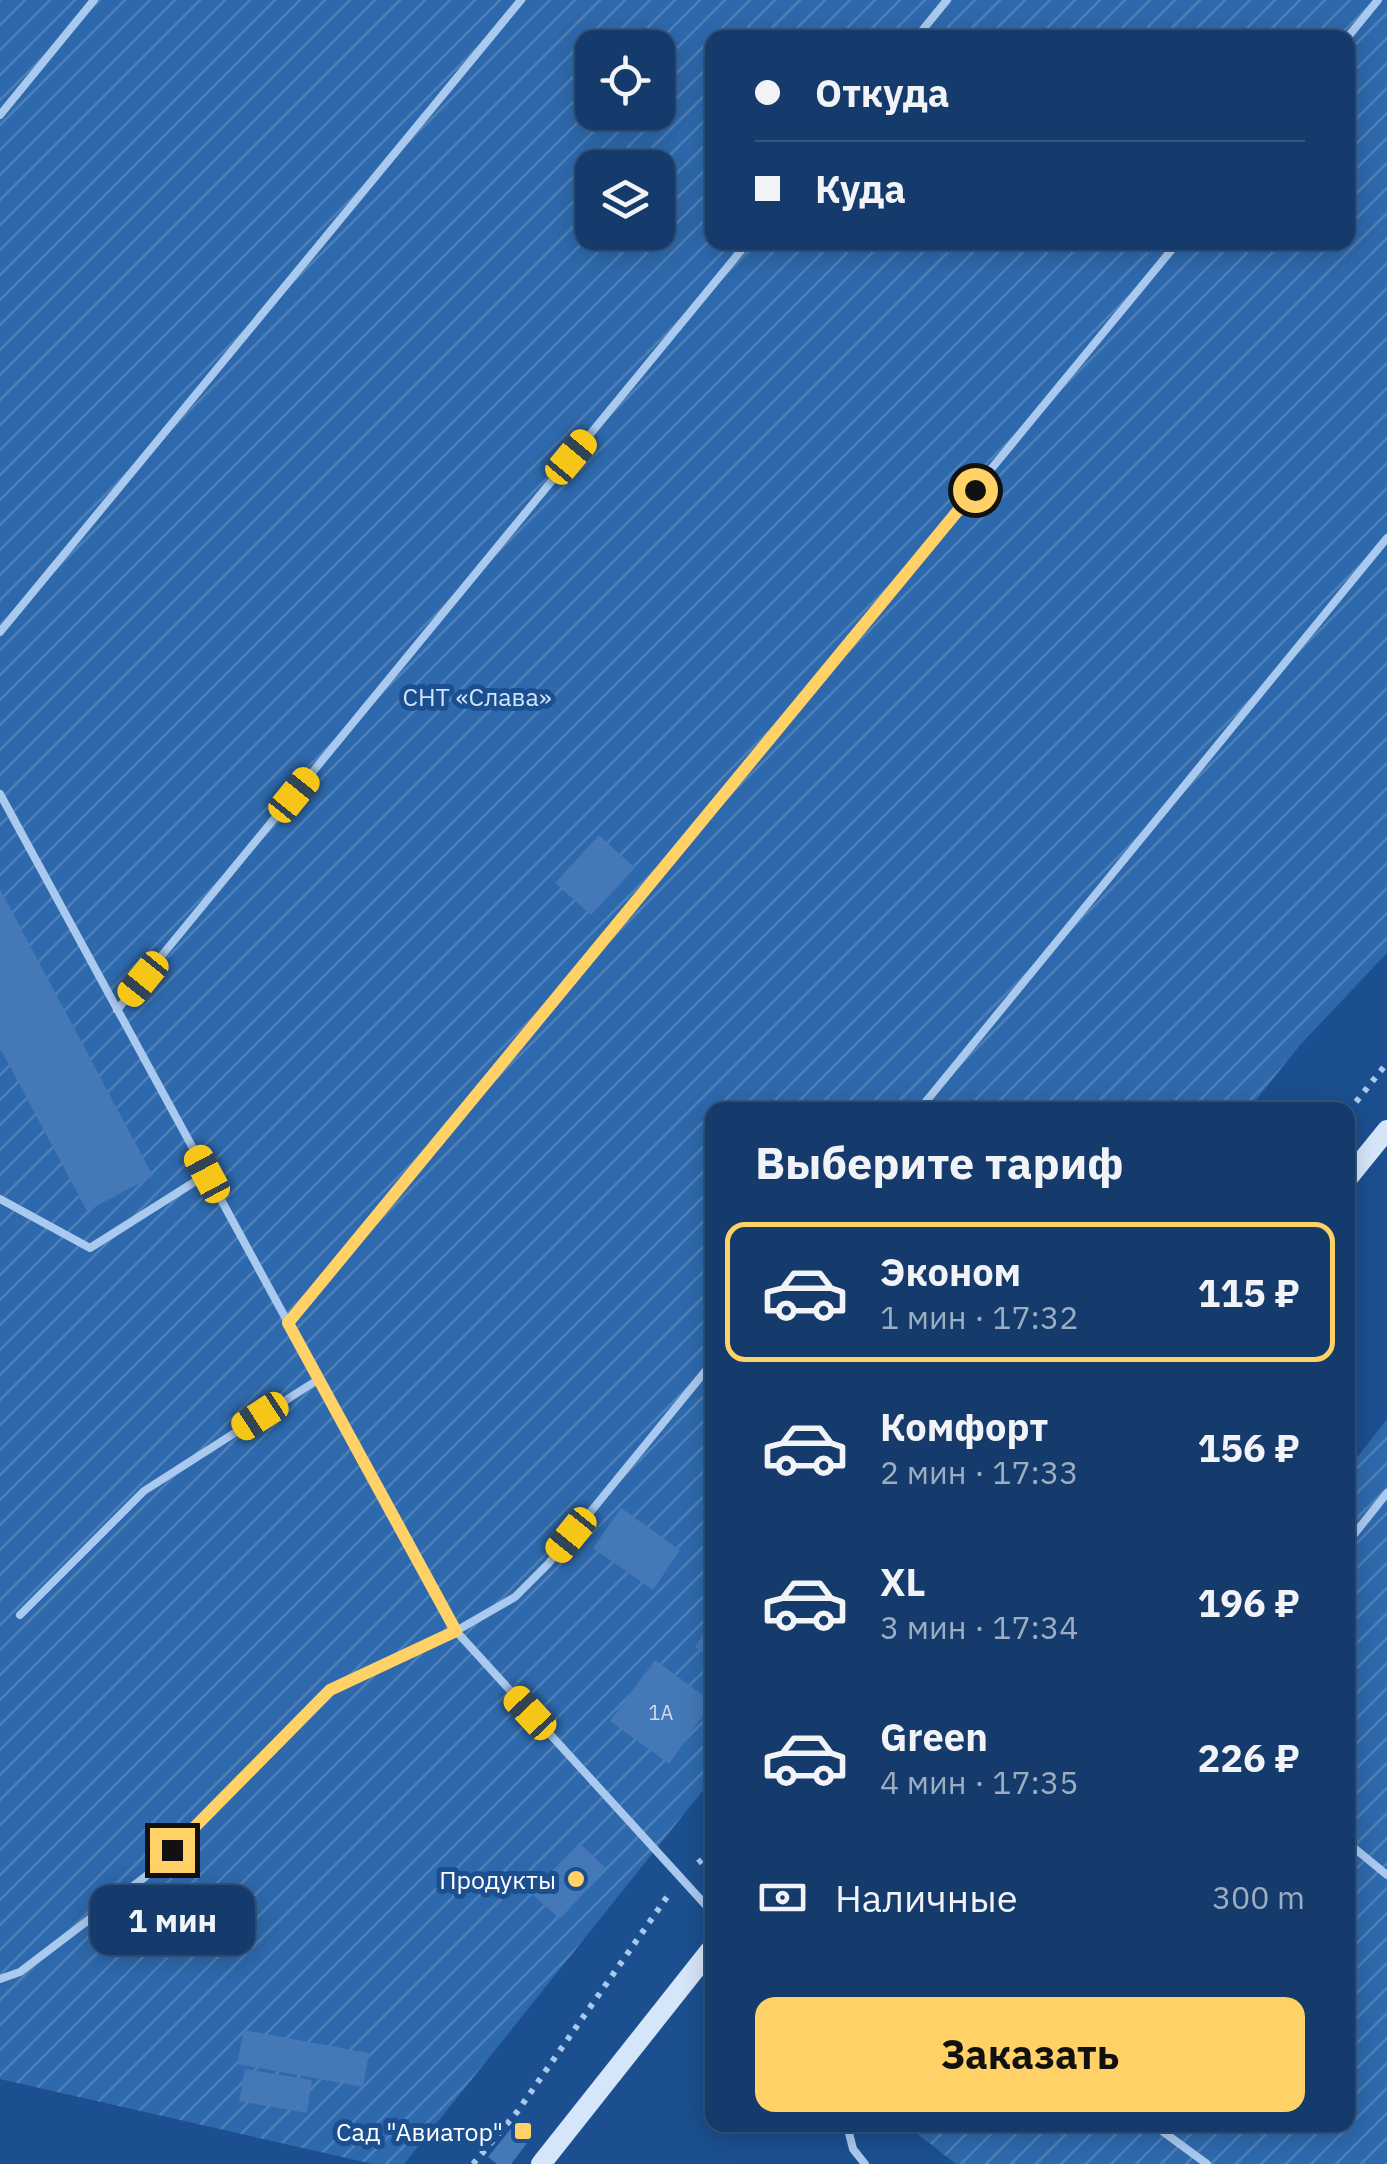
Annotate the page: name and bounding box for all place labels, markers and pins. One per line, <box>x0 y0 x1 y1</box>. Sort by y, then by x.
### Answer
place label: Продукты <box>439 1863 556 1896</box>
marker: Продукты <box>565 1868 587 1890</box>
place label: Сад "Авиатор" <box>336 2115 503 2148</box>
marker: Сад "Авиатор" <box>512 2120 534 2142</box>

